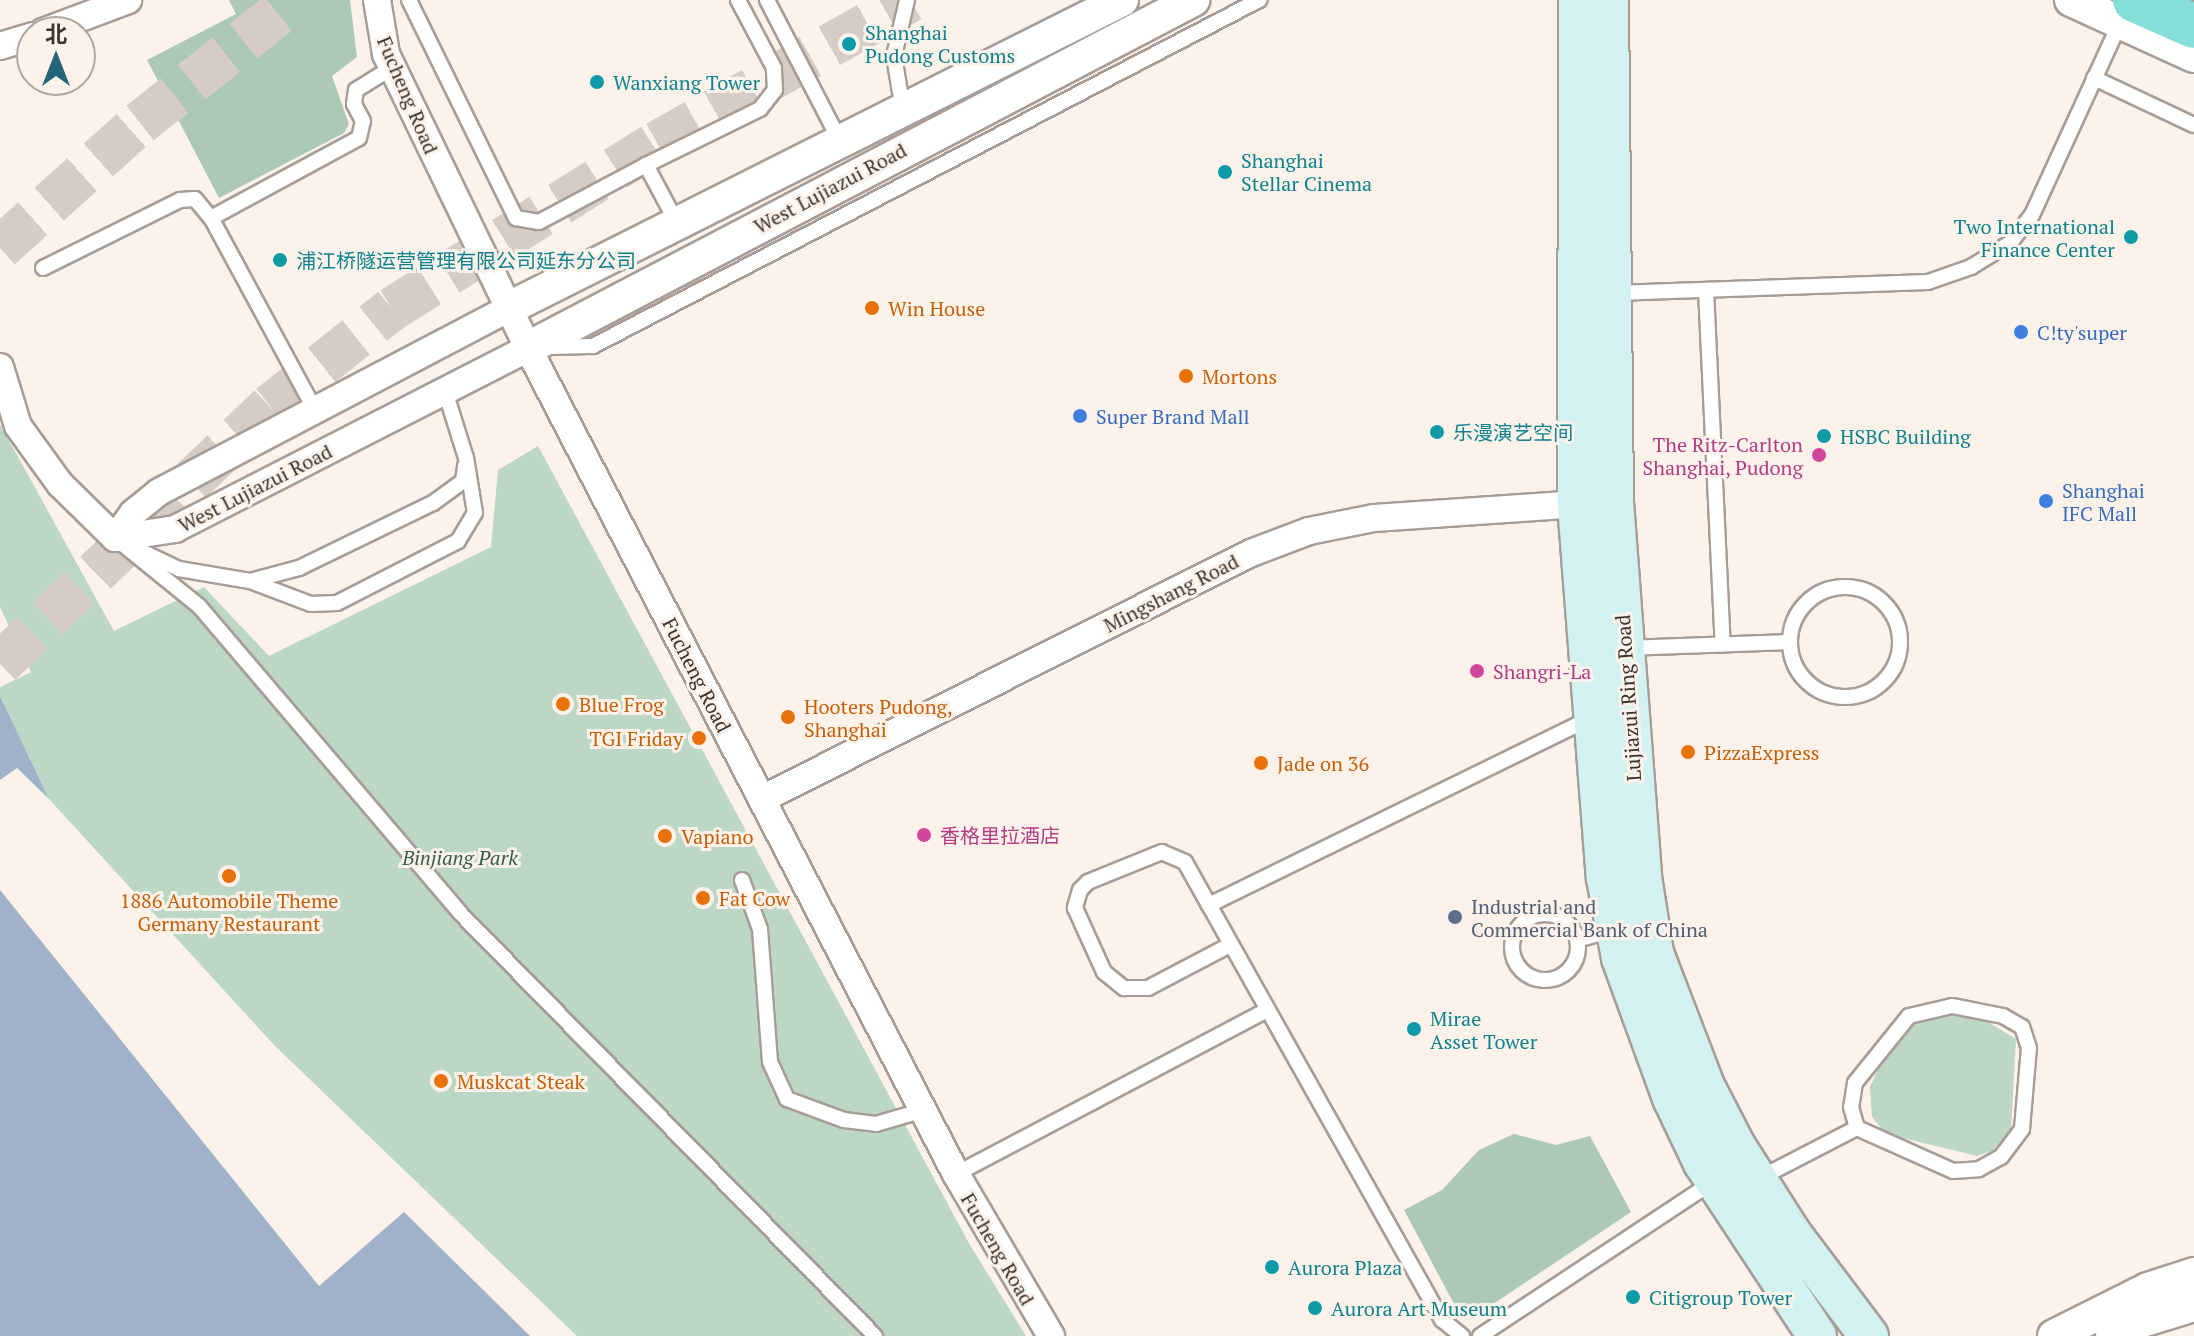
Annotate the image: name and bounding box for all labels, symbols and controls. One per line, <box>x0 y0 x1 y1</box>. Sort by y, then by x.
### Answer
north arrow <box>16 16 96 96</box>
text: 北 <box>45 19 67 48</box>
place label: Shanghai Pudong Customs <box>865 20 1015 67</box>
street label: Fucheng Road <box>372 33 444 157</box>
marker: Shanghai Pudong Customs <box>840 35 858 53</box>
place label: Wanxiang Tower <box>613 70 760 94</box>
marker: Wanxiang Tower <box>588 73 606 91</box>
street label: West Lujiazui Road <box>750 138 910 238</box>
place label: Shanghai Stellar Cinema <box>1241 148 1372 195</box>
marker: Shanghai Stellar Cinema <box>1216 163 1234 181</box>
place label: Two International Finance Center <box>1954 214 2115 261</box>
marker: Two International Finance Center <box>2122 228 2140 246</box>
place label: 浦江桥隧运营管理有限公司延东分公司 <box>296 248 636 272</box>
marker: 浦江桥隧运营管理有限公司延东分公司 <box>271 251 289 269</box>
place label: Win House <box>888 296 985 320</box>
marker: Win House <box>863 299 881 317</box>
place label: C!ty'super <box>2037 320 2127 344</box>
marker: C!ty'super <box>2012 323 2030 341</box>
place label: Mortons <box>1202 364 1277 388</box>
marker: Mortons <box>1177 367 1195 385</box>
place label: Super Brand Mall <box>1096 404 1250 428</box>
marker: Super Brand Mall <box>1071 407 1089 425</box>
place label: 乐漫演艺空间 <box>1453 420 1573 444</box>
marker: 乐漫演艺空间 <box>1428 423 1446 441</box>
place label: HSBC Building <box>1840 424 1971 448</box>
marker: HSBC Building <box>1815 427 1833 445</box>
place label: The Ritz-Carlton Shanghai, Pudong <box>1642 432 1803 479</box>
street label: West Lujiazui Road <box>174 439 336 537</box>
marker: The Ritz-Carlton Shanghai, Pudong <box>1810 446 1828 464</box>
place label: Shanghai IFC Mall <box>2062 478 2145 525</box>
marker: Shanghai IFC Mall <box>2037 492 2055 510</box>
street label: Mingshang Road <box>1100 549 1242 637</box>
street label: Fucheng Road <box>658 614 736 736</box>
street label: Lujiazui Ring Road <box>1610 614 1646 782</box>
place label: Shangri-La <box>1493 659 1591 683</box>
marker: Shangri-La <box>1468 662 1486 680</box>
place label: Blue Frog <box>579 692 664 716</box>
place label: Hooters Pudong, Shanghai <box>804 694 953 741</box>
marker: Blue Frog <box>554 695 572 713</box>
marker: Hooters Pudong, Shanghai <box>779 708 797 726</box>
place label: TGI Friday <box>590 726 683 750</box>
marker: TGI Friday <box>690 729 708 747</box>
place label: PizzaExpress <box>1704 740 1819 764</box>
marker: PizzaExpress <box>1679 743 1697 761</box>
place label: Jade on 36 <box>1277 751 1369 775</box>
marker: Jade on 36 <box>1252 754 1270 772</box>
place label: 香格里拉酒店 <box>940 823 1060 847</box>
place label: Vapiano <box>681 824 754 848</box>
marker: 香格里拉酒店 <box>915 826 933 844</box>
marker: Vapiano <box>656 827 674 845</box>
park label: Binjiang Park <box>402 845 518 869</box>
marker: 1886 Automobile Theme Germany Restaurant <box>220 867 238 885</box>
place label: Fat Cow <box>719 886 790 910</box>
place label: 1886 Automobile Theme Germany Restaurant <box>120 888 338 935</box>
marker: Fat Cow <box>694 889 712 907</box>
place label: Industrial and Commercial Bank of China <box>1471 894 1708 941</box>
marker: Industrial and Commercial Bank of China <box>1446 908 1464 926</box>
place label: Mirae Asset Tower <box>1430 1006 1537 1053</box>
marker: Mirae Asset Tower <box>1405 1020 1423 1038</box>
place label: Muskcat Steak <box>457 1069 585 1093</box>
marker: Muskcat Steak <box>432 1072 450 1090</box>
street label: Fucheng Road <box>956 1189 1040 1309</box>
place label: Aurora Plaza <box>1288 1255 1402 1279</box>
marker: Aurora Plaza <box>1263 1258 1281 1276</box>
place label: Citigroup Tower <box>1649 1285 1792 1309</box>
marker: Citigroup Tower <box>1624 1288 1642 1306</box>
place label: Aurora Art Museum <box>1331 1296 1507 1320</box>
marker: Aurora Art Museum <box>1306 1299 1324 1317</box>

